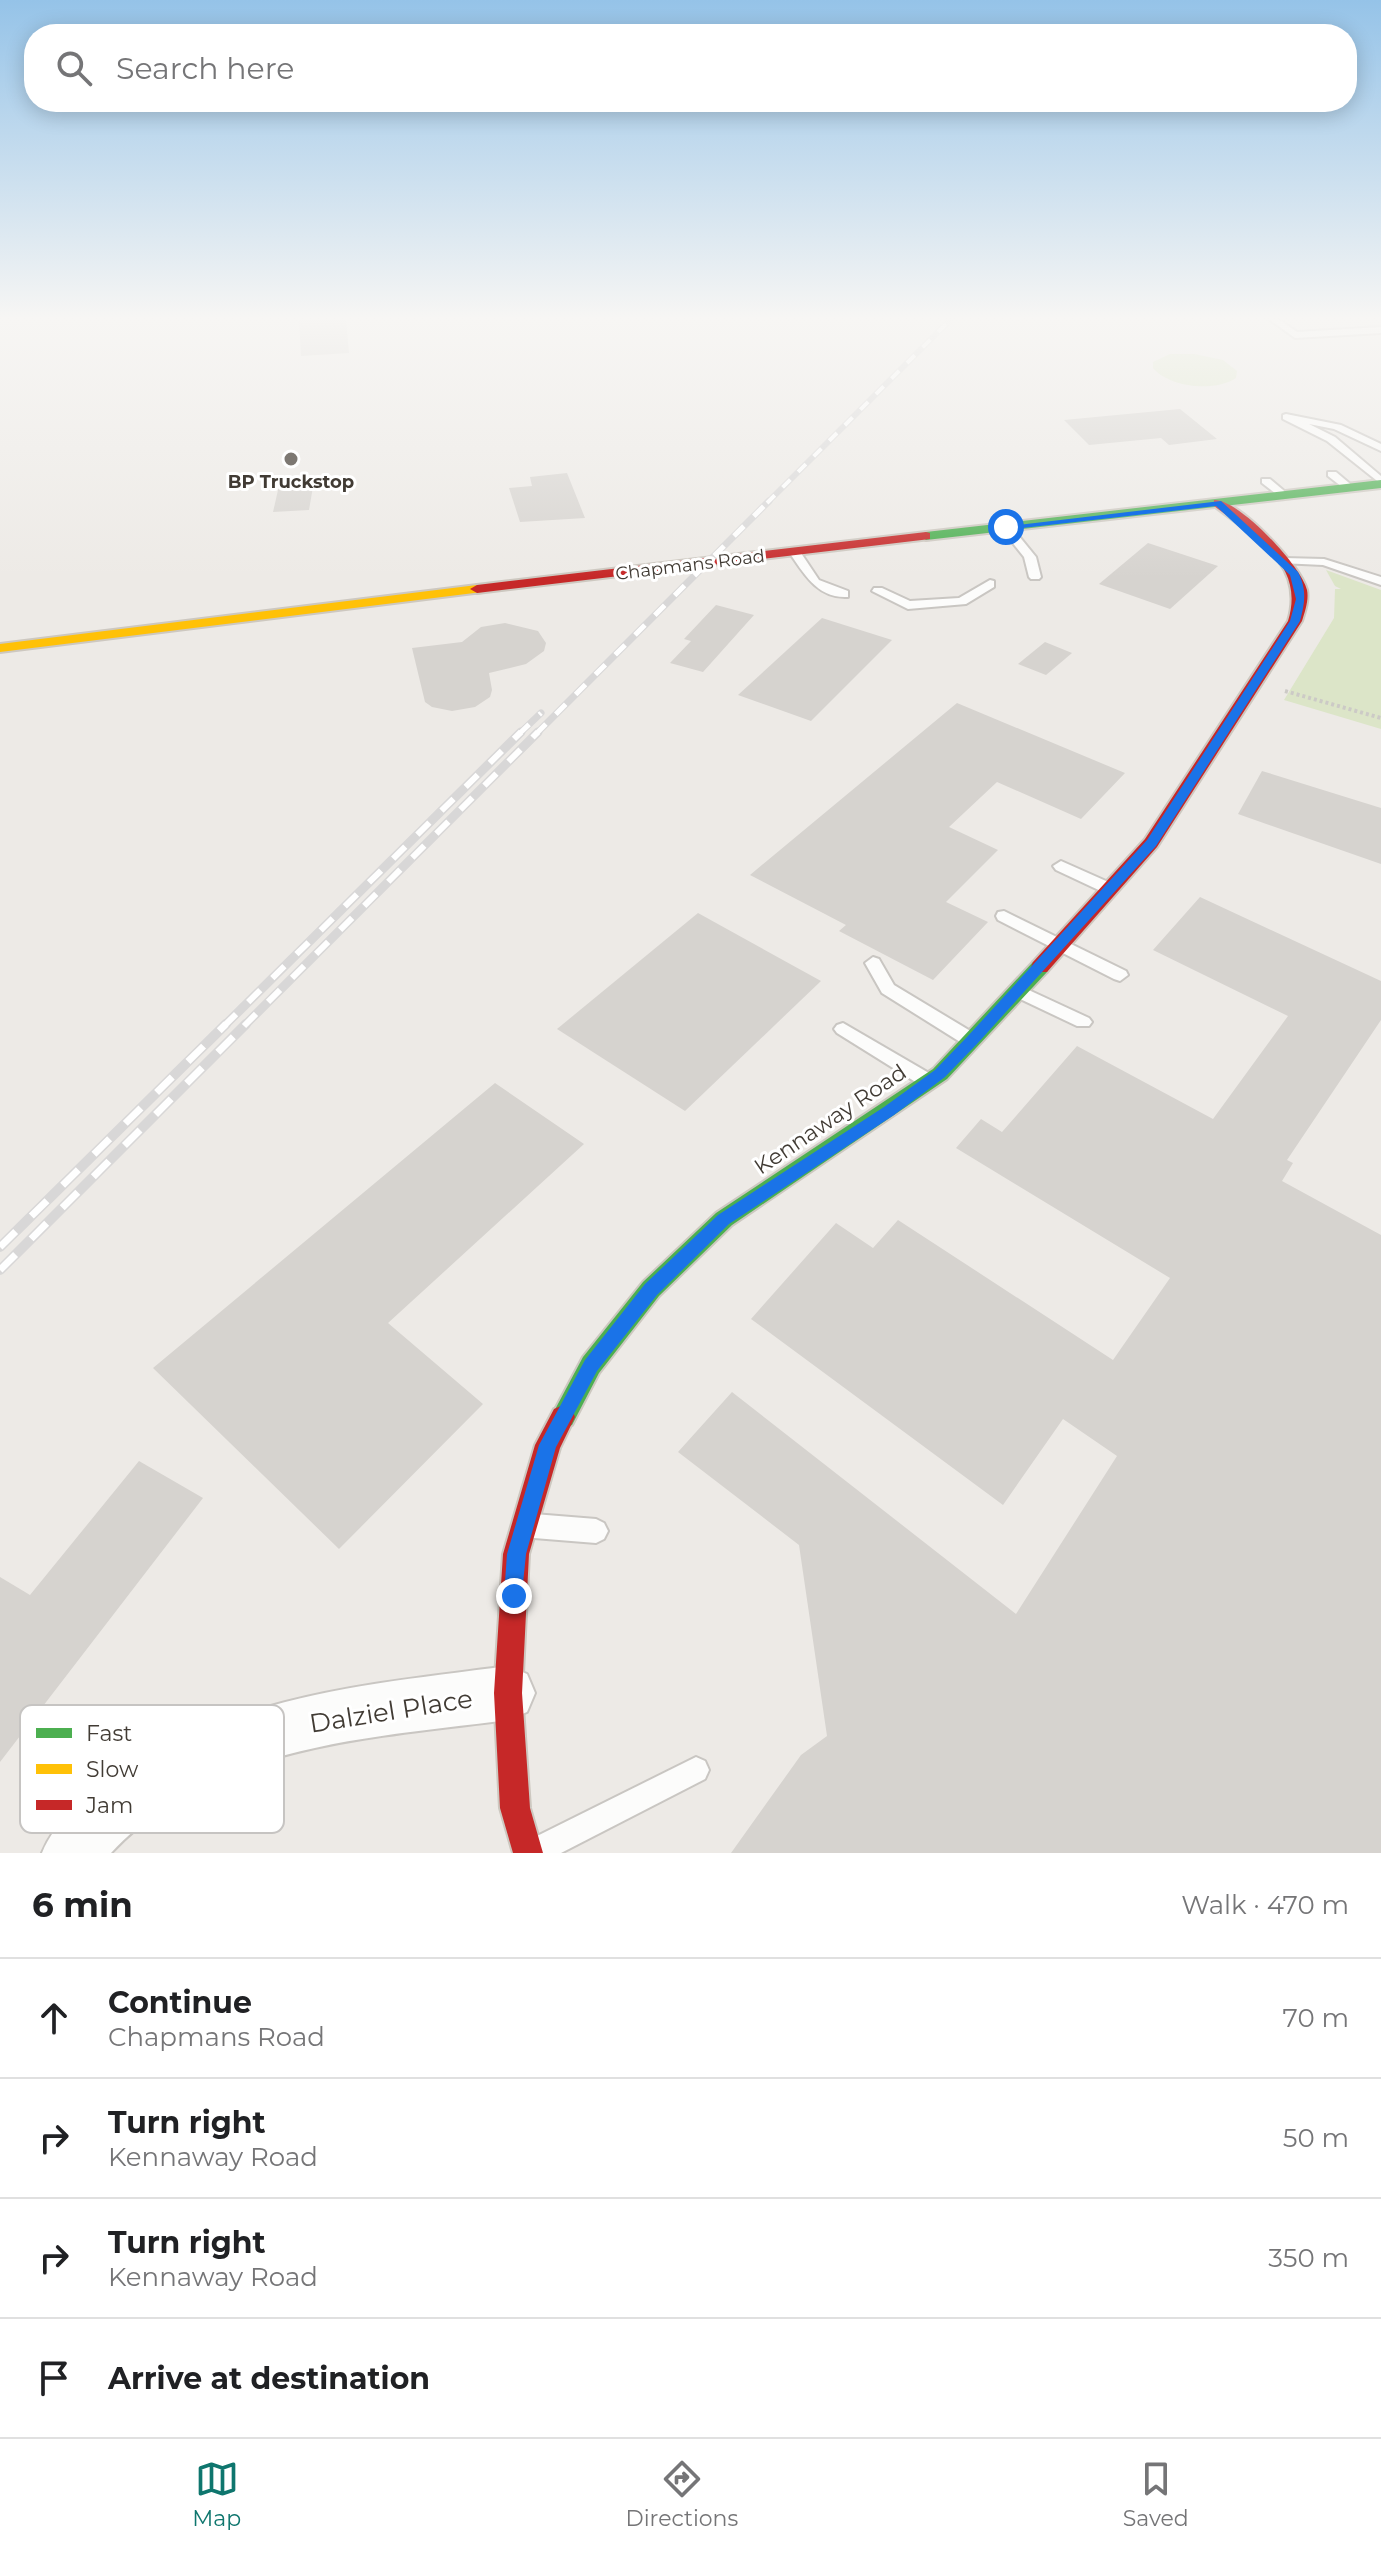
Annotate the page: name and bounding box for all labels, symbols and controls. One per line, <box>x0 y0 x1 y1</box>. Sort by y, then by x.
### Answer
search box <box>24 24 1357 112</box>
icon: search <box>52 46 96 90</box>
text: Search here <box>116 50 294 87</box>
marker: BP Truckstop <box>282 450 300 468</box>
place label: BP Truckstop <box>228 471 354 493</box>
route start <box>988 509 1024 545</box>
street label: Chapmans Road <box>614 545 766 585</box>
street label: Kennaway Road <box>749 1059 911 1180</box>
route end <box>496 1578 532 1614</box>
street label: Dalziel Place <box>307 1682 475 1740</box>
legend <box>20 1705 284 1833</box>
text: Fast <box>86 1720 132 1747</box>
text: Slow <box>86 1756 139 1783</box>
text: Jam <box>85 1792 133 1819</box>
text: 6 min <box>32 1884 133 1926</box>
text: Walk · 470 m <box>1181 1889 1349 1921</box>
text: Continue <box>108 1984 252 2021</box>
icon: ahead <box>32 1996 76 2040</box>
text: 70 m <box>1283 2002 1349 2034</box>
text: Chapmans Road <box>108 2021 325 2053</box>
text: Turn right <box>108 2104 265 2141</box>
icon: right <box>32 2116 76 2160</box>
text: 50 m <box>1283 2122 1349 2154</box>
text: Kennaway Road <box>108 2141 318 2173</box>
text: Turn right <box>108 2224 265 2261</box>
icon: right <box>32 2236 76 2280</box>
text: 350 m <box>1268 2242 1349 2274</box>
text: Kennaway Road <box>108 2261 318 2293</box>
icon: arrive <box>32 2356 76 2400</box>
text: Arrive at destination <box>108 2360 430 2397</box>
tab: Map <box>192 2457 241 2532</box>
tab: Directions <box>626 2457 738 2532</box>
tab: Saved <box>1123 2457 1189 2532</box>

